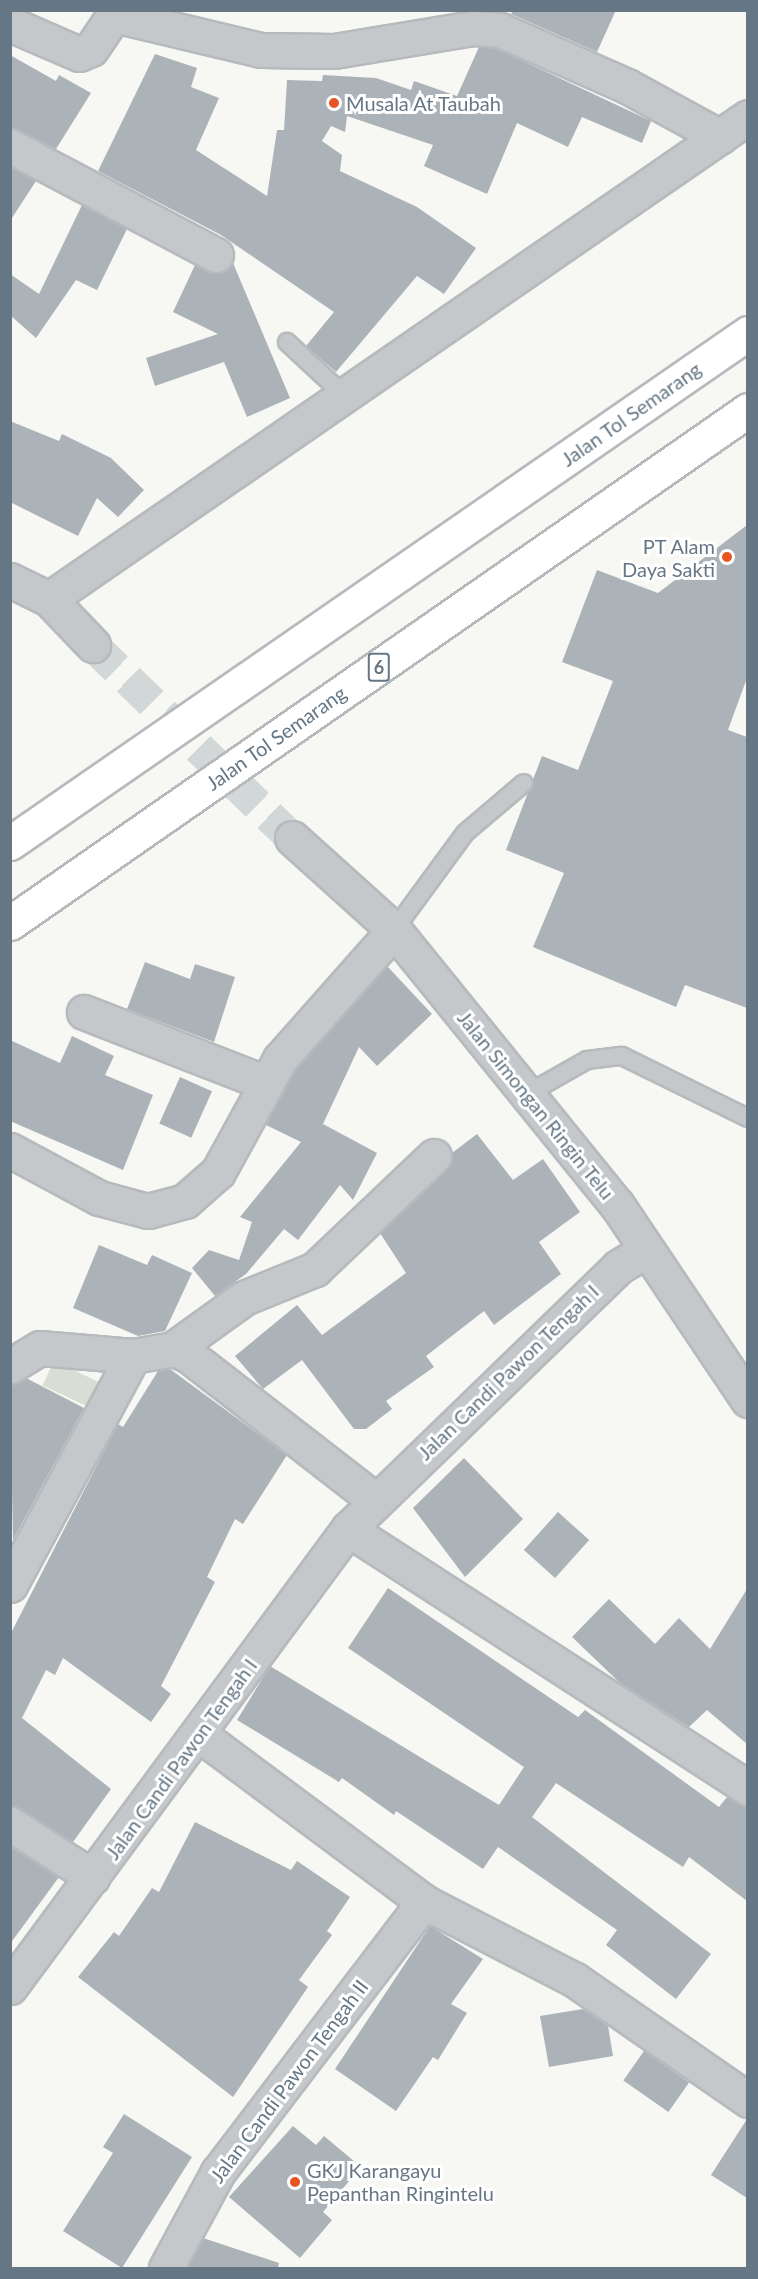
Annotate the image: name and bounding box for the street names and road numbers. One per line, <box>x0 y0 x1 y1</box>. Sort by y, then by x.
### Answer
street label: Jalan Tol Semarang <box>556 357 706 471</box>
road number: 6 <box>367 652 391 682</box>
street label: Jalan Tol Semarang <box>201 681 351 795</box>
street label: Jalan Simongan Ringin Telu <box>453 1006 619 1204</box>
street label: Jalan Candi Pawon Tengah I <box>412 1279 604 1465</box>
street label: Jalan Candi Pawon Tengah I <box>100 1654 262 1864</box>
street label: Jalan Candi Pawon Tengah II <box>205 1975 373 2187</box>

